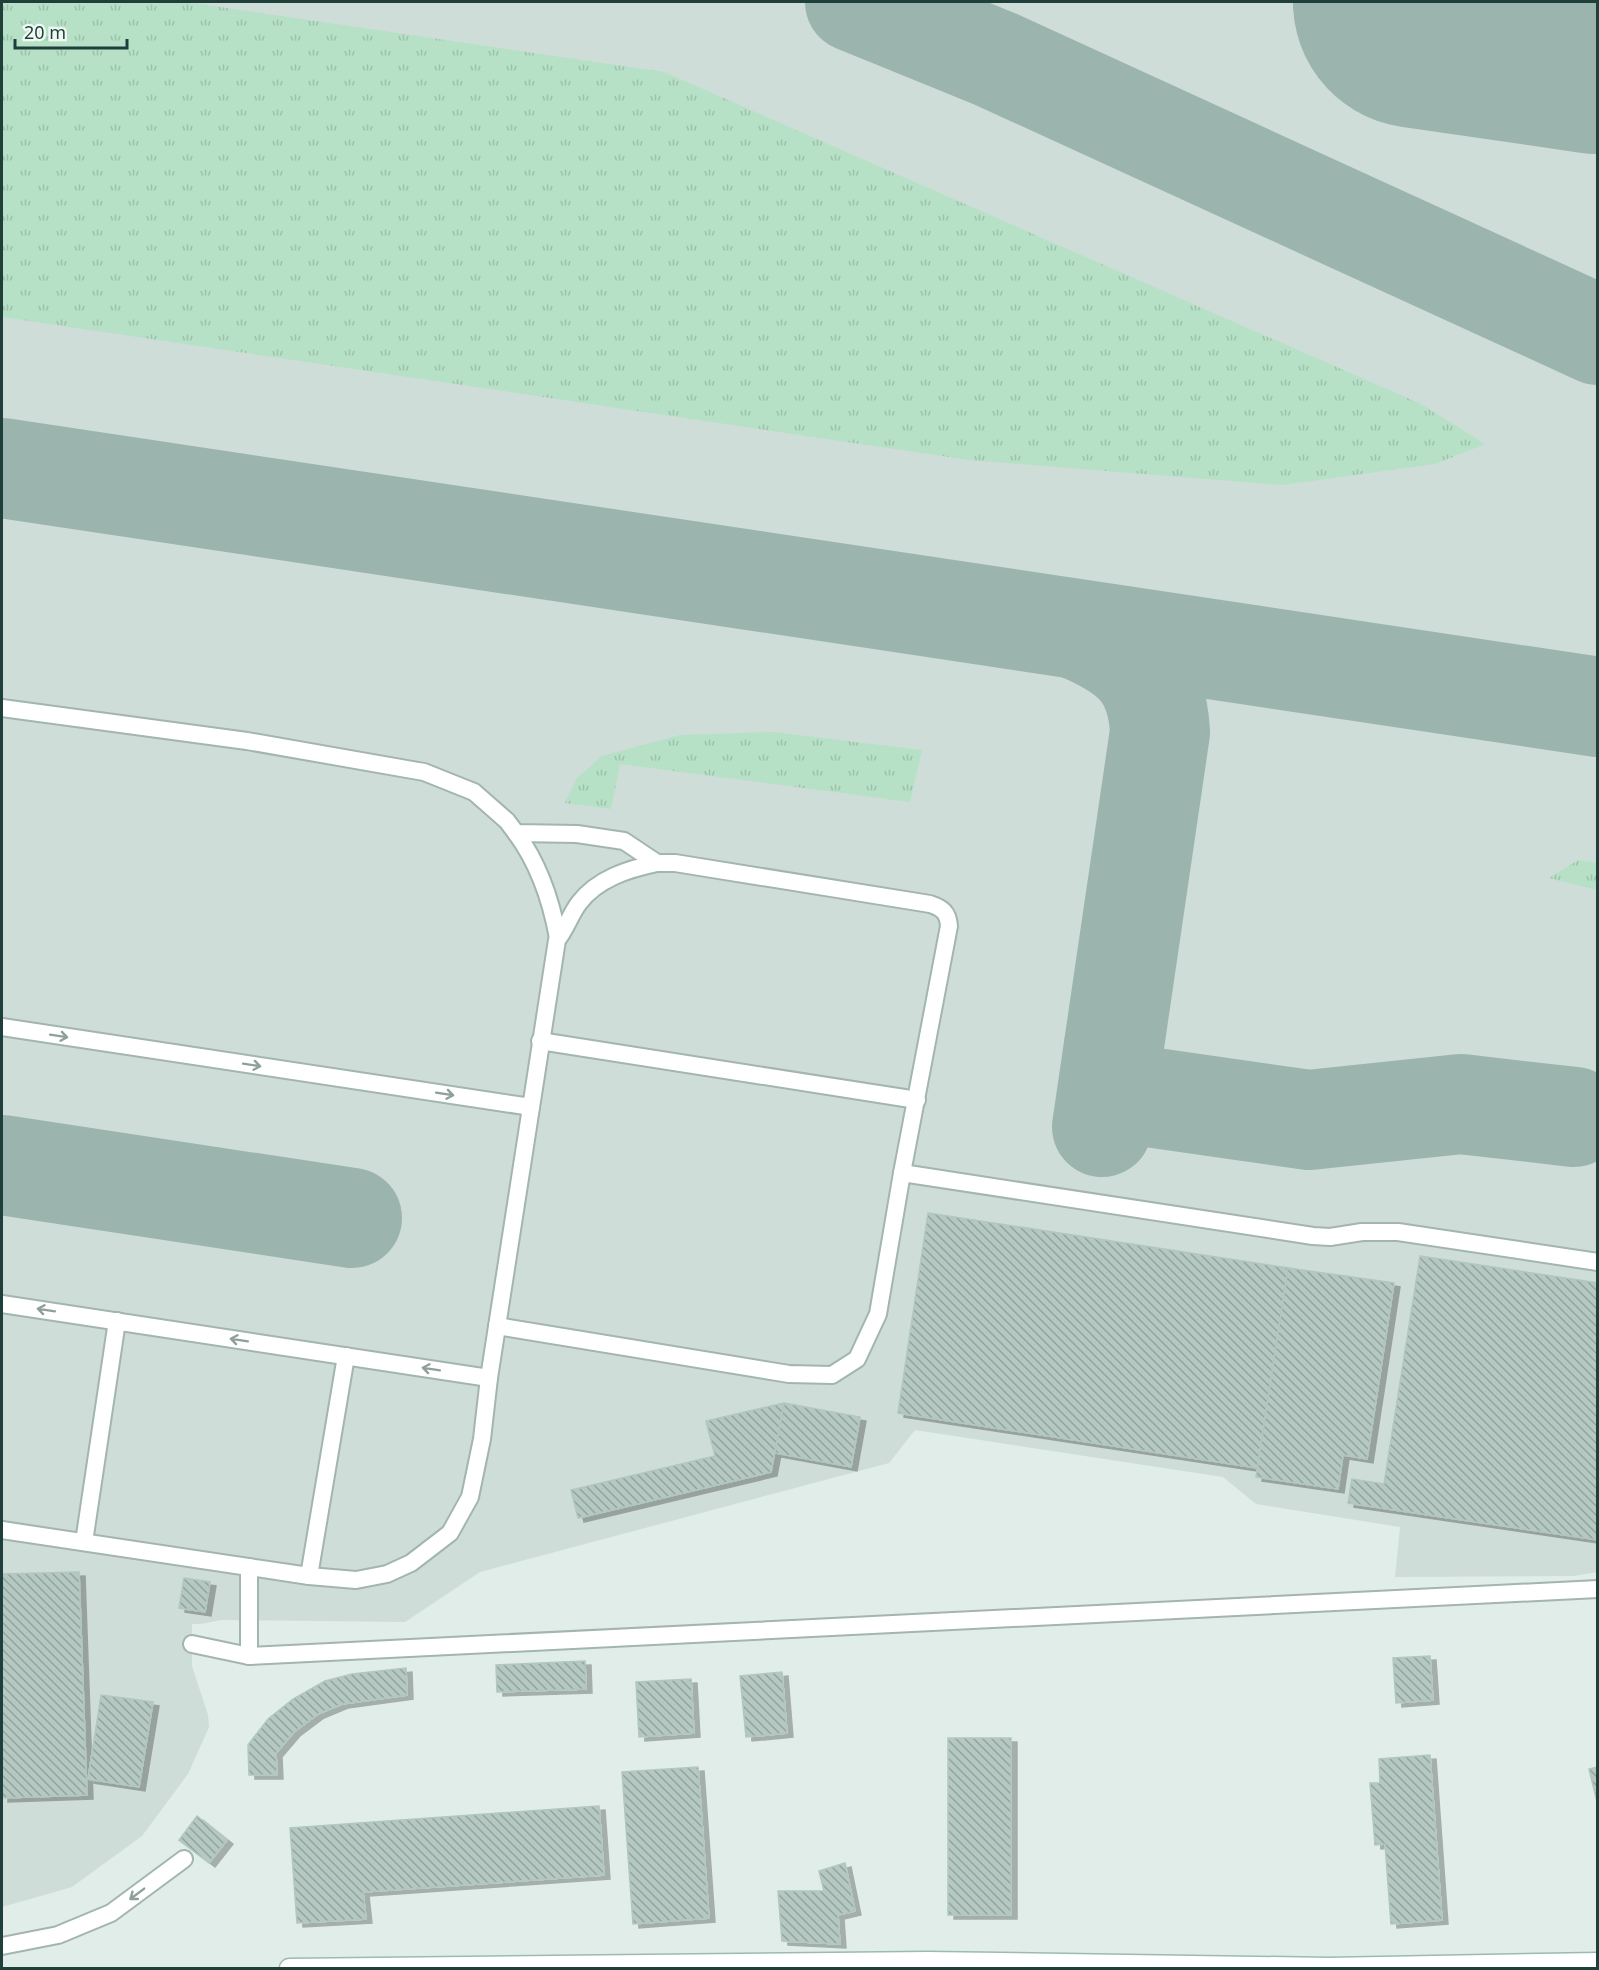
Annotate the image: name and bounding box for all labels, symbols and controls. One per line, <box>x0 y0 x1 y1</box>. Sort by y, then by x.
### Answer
scale bar <box>15 12 128 50</box>
text: 20 m <box>24 20 66 44</box>
one-way arrow <box>49 1030 69 1041</box>
one-way arrow <box>242 1059 262 1070</box>
one-way arrow <box>435 1089 454 1100</box>
one-way arrow <box>36 1305 56 1316</box>
one-way arrow <box>229 1334 249 1345</box>
one-way arrow <box>422 1364 442 1375</box>
one-way arrow <box>129 1887 145 1900</box>

